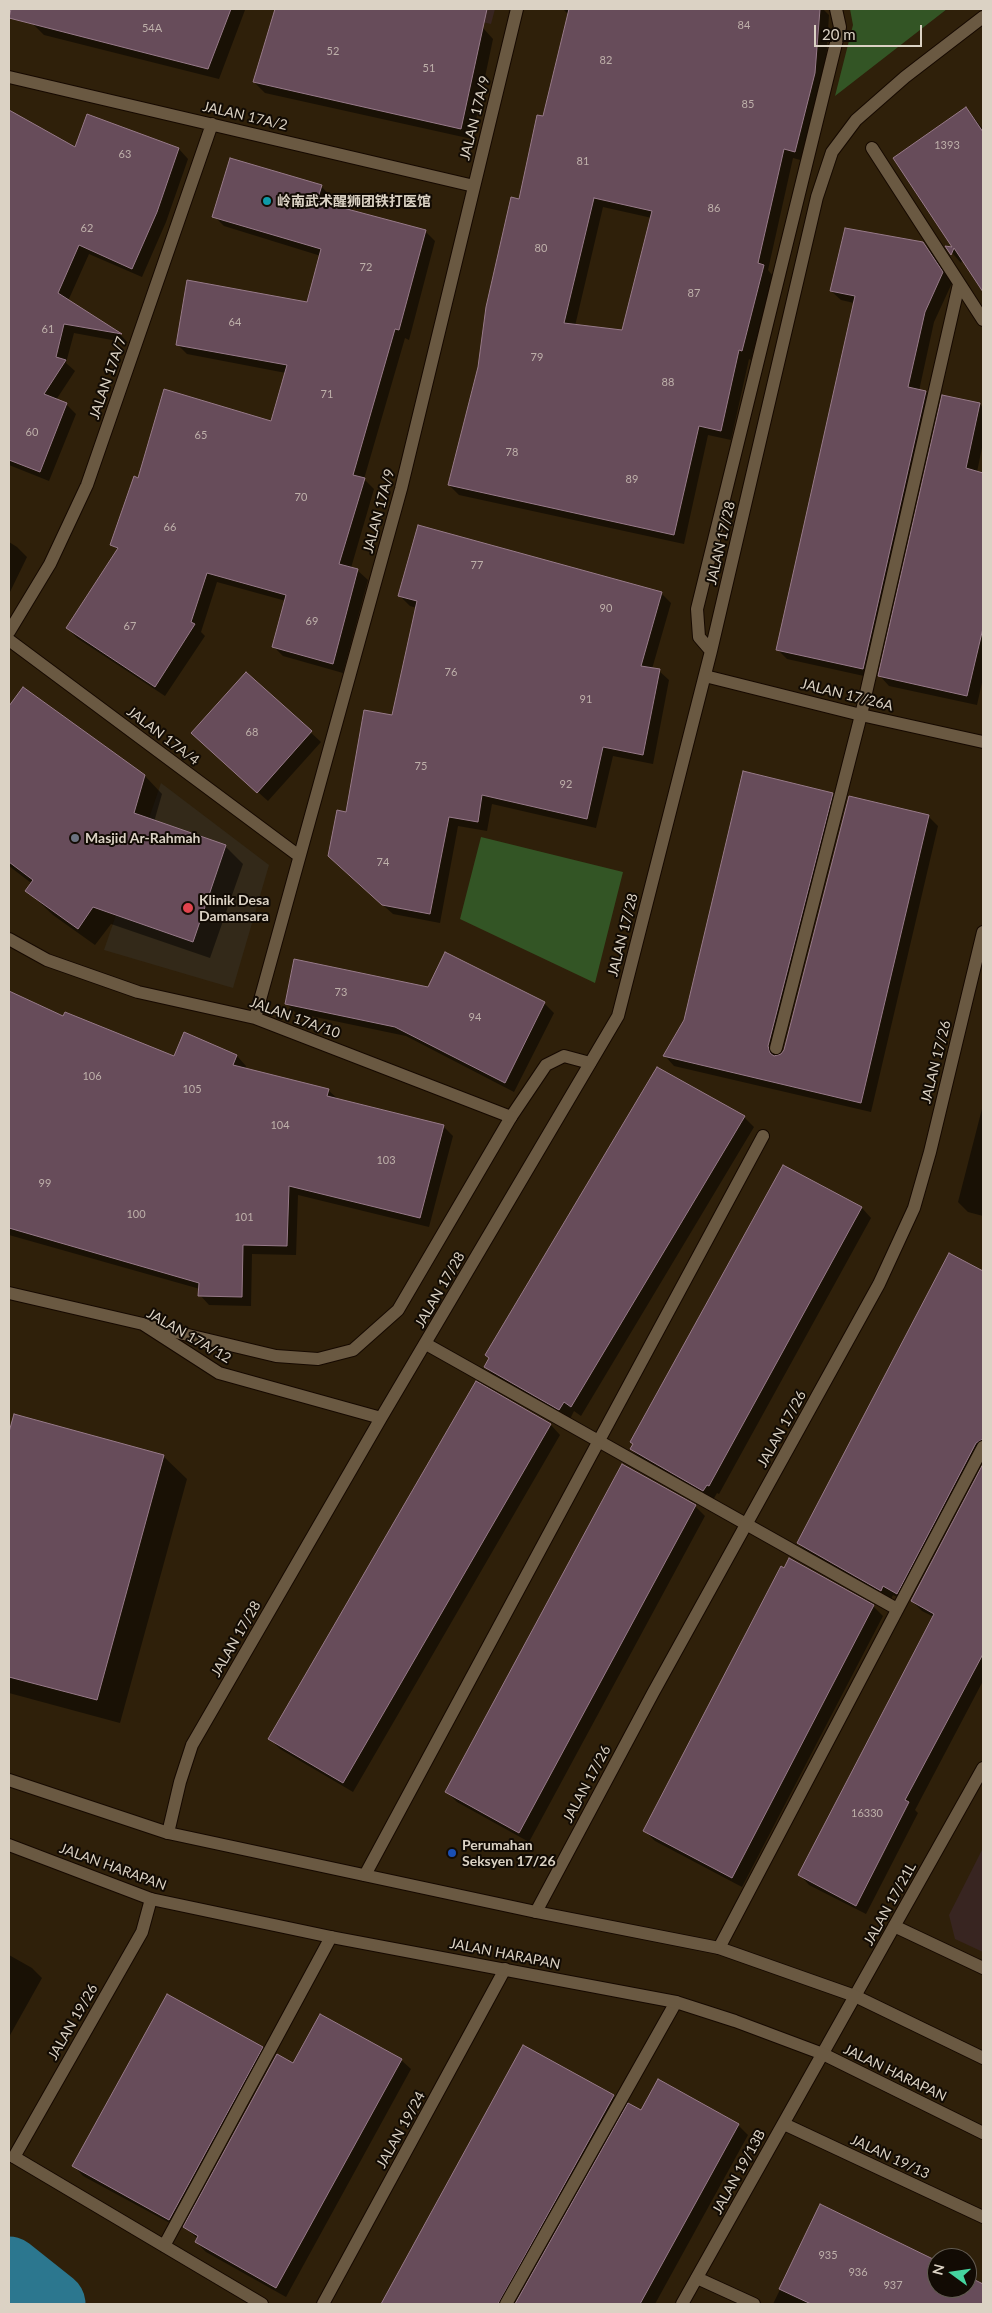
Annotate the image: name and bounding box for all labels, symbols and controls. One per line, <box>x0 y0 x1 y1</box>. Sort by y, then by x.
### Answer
scale bar <box>817 15 924 47</box>
house number: 84 <box>738 18 750 32</box>
house number: 54A <box>142 21 162 35</box>
text: 20 m <box>822 25 856 43</box>
house number: 52 <box>327 44 339 58</box>
house number: 82 <box>600 53 612 67</box>
house number: 51 <box>423 61 435 75</box>
street label: JALAN 17A/9 <box>456 74 494 162</box>
house number: 85 <box>742 97 754 111</box>
street label: JALAN 17A/2 <box>201 98 289 134</box>
house number: 1393 <box>934 138 960 152</box>
house number: 63 <box>119 147 131 161</box>
house number: 81 <box>577 154 589 168</box>
place label: 岭南武术醒狮团铁打医馆 <box>277 193 431 209</box>
marker: 岭南武术醒狮团铁打医馆 <box>261 195 273 207</box>
house number: 86 <box>708 201 720 215</box>
house number: 62 <box>81 221 93 235</box>
house number: 80 <box>535 241 547 255</box>
house number: 72 <box>360 260 372 274</box>
house number: 87 <box>688 286 700 300</box>
house number: 64 <box>229 315 241 329</box>
house number: 61 <box>42 322 54 336</box>
street label: JALAN 17A/7 <box>86 334 130 422</box>
house number: 79 <box>531 350 543 364</box>
house number: 88 <box>662 375 674 389</box>
house number: 71 <box>321 387 333 401</box>
house number: 60 <box>26 425 38 439</box>
house number: 65 <box>195 428 207 442</box>
house number: 78 <box>506 445 518 459</box>
street label: JALAN 17A/9 <box>360 467 398 555</box>
house number: 89 <box>626 472 638 486</box>
house number: 70 <box>295 490 307 504</box>
street label: JALAN 17/28 <box>703 500 739 586</box>
house number: 66 <box>164 520 176 534</box>
house number: 77 <box>471 558 483 572</box>
house number: 90 <box>600 601 612 615</box>
house number: 69 <box>306 614 318 628</box>
house number: 67 <box>124 619 136 633</box>
house number: 76 <box>445 665 457 679</box>
street label: JALAN 17/26A <box>799 675 895 715</box>
house number: 91 <box>580 692 592 706</box>
street label: JALAN 17A/4 <box>123 703 203 769</box>
house number: 68 <box>246 725 258 739</box>
house number: 75 <box>415 759 427 773</box>
house number: 92 <box>560 777 572 791</box>
place label: Masjid Ar-Rahmah <box>85 830 200 846</box>
marker: Masjid Ar-Rahmah <box>69 832 81 844</box>
house number: 74 <box>377 855 389 869</box>
place label: Klinik Desa Damansara <box>199 892 269 924</box>
street label: JALAN 17/28 <box>605 892 641 978</box>
marker: Klinik Desa Damansara <box>181 901 195 915</box>
house number: 73 <box>335 985 347 999</box>
street label: JALAN 17A/10 <box>248 994 342 1042</box>
house number: 94 <box>469 1010 481 1024</box>
street label: JALAN 17/26 <box>918 1019 954 1105</box>
house number: 106 <box>82 1069 102 1083</box>
house number: 105 <box>182 1082 202 1096</box>
house number: 104 <box>270 1118 290 1132</box>
house number: 103 <box>376 1153 396 1167</box>
house number: 99 <box>39 1176 51 1190</box>
house number: 100 <box>126 1207 146 1221</box>
house number: 101 <box>234 1210 254 1224</box>
street label: JALAN 17/28 <box>411 1249 469 1331</box>
street label: JALAN 17A/12 <box>144 1305 234 1367</box>
street label: JALAN 17/26 <box>754 1388 810 1470</box>
street label: JALAN 17/28 <box>207 1598 265 1680</box>
street label: JALAN 17/26 <box>560 1743 614 1825</box>
house number: 16330 <box>851 1806 883 1820</box>
place label: Perumahan Seksyen 17/26 <box>462 1837 556 1870</box>
street label: JALAN HARAPAN <box>57 1840 169 1894</box>
marker: Perumahan Seksyen 17/26 <box>446 1847 458 1859</box>
street label: JALAN 17/21L <box>860 1860 920 1948</box>
street label: JALAN HARAPAN <box>448 1935 562 1973</box>
street label: JALAN 19/26 <box>44 1981 102 2063</box>
street label: JALAN HARAPAN <box>841 2041 949 2105</box>
street label: JALAN 19/24 <box>373 2089 429 2171</box>
street label: JALAN 19/13B <box>709 2127 769 2217</box>
street label: JALAN 19/13 <box>848 2131 932 2183</box>
house number: 935 <box>818 2248 838 2262</box>
north arrow <box>927 2248 977 2298</box>
text: N <box>928 2262 947 2277</box>
house number: 936 <box>848 2265 868 2279</box>
house number: 937 <box>883 2278 903 2292</box>

